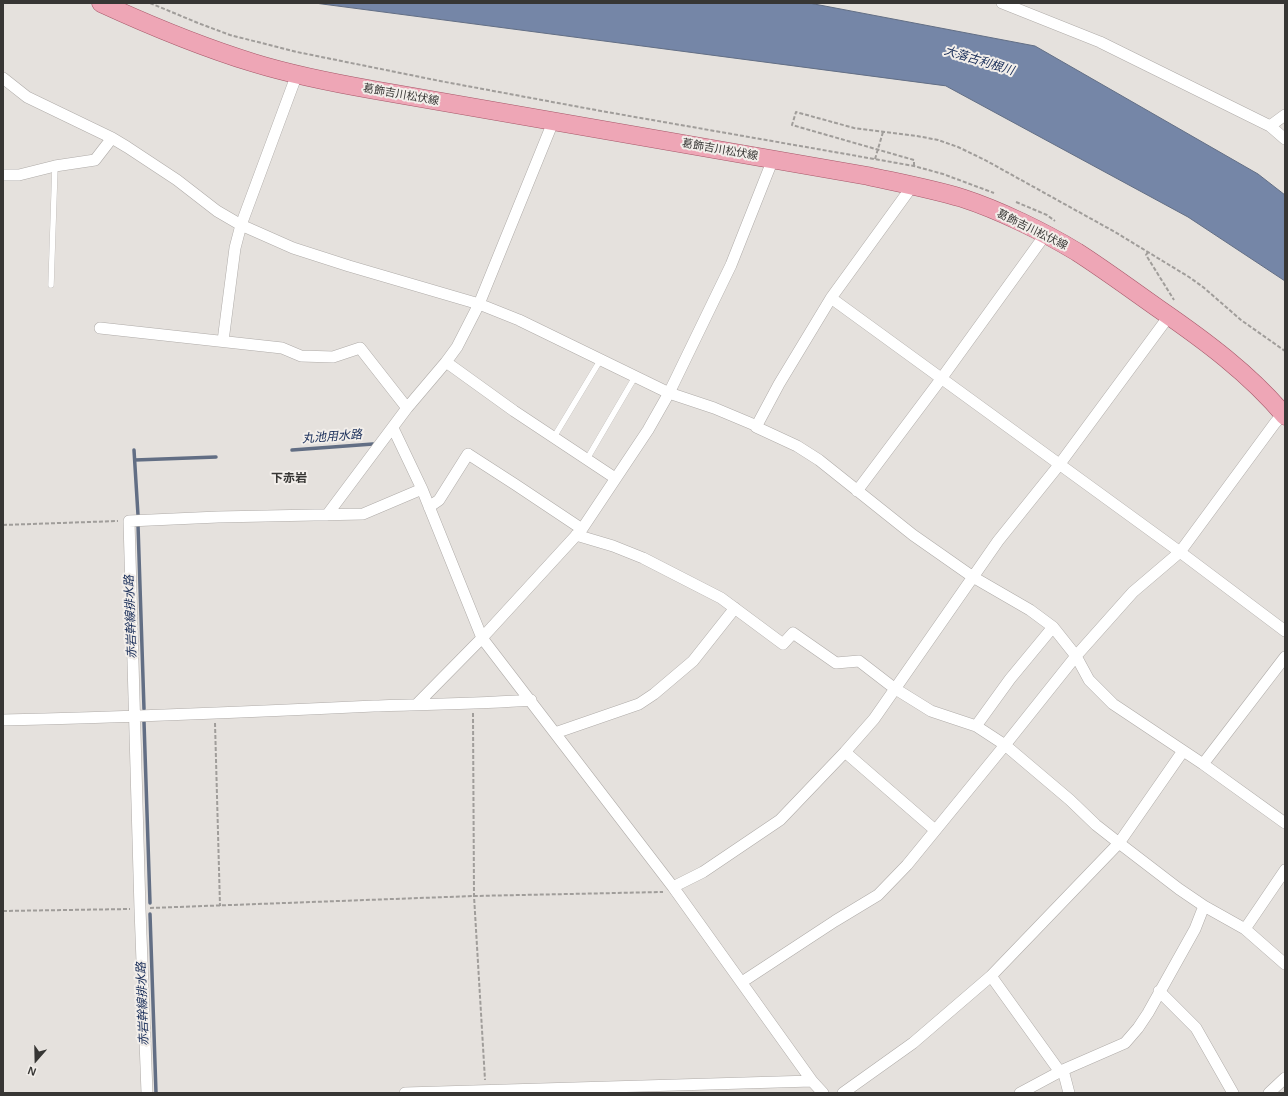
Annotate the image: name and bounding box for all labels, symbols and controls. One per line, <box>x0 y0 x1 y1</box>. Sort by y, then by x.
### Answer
water label: 大落古利根川 <box>942 44 1016 78</box>
street label: 葛飾吉川松伏線 <box>362 82 440 108</box>
street label: 葛飾吉川松伏線 <box>681 137 759 163</box>
street label: 葛飾吉川松伏線 <box>995 207 1069 253</box>
water label: 丸池用水路 <box>302 428 362 446</box>
district label: 下赤岩 <box>271 472 307 486</box>
water label: 赤岩幹線排水路 <box>122 575 140 659</box>
water label: 赤岩幹線排水路 <box>134 962 152 1046</box>
north arrow <box>16 1040 56 1080</box>
text: N <box>26 1064 38 1078</box>

